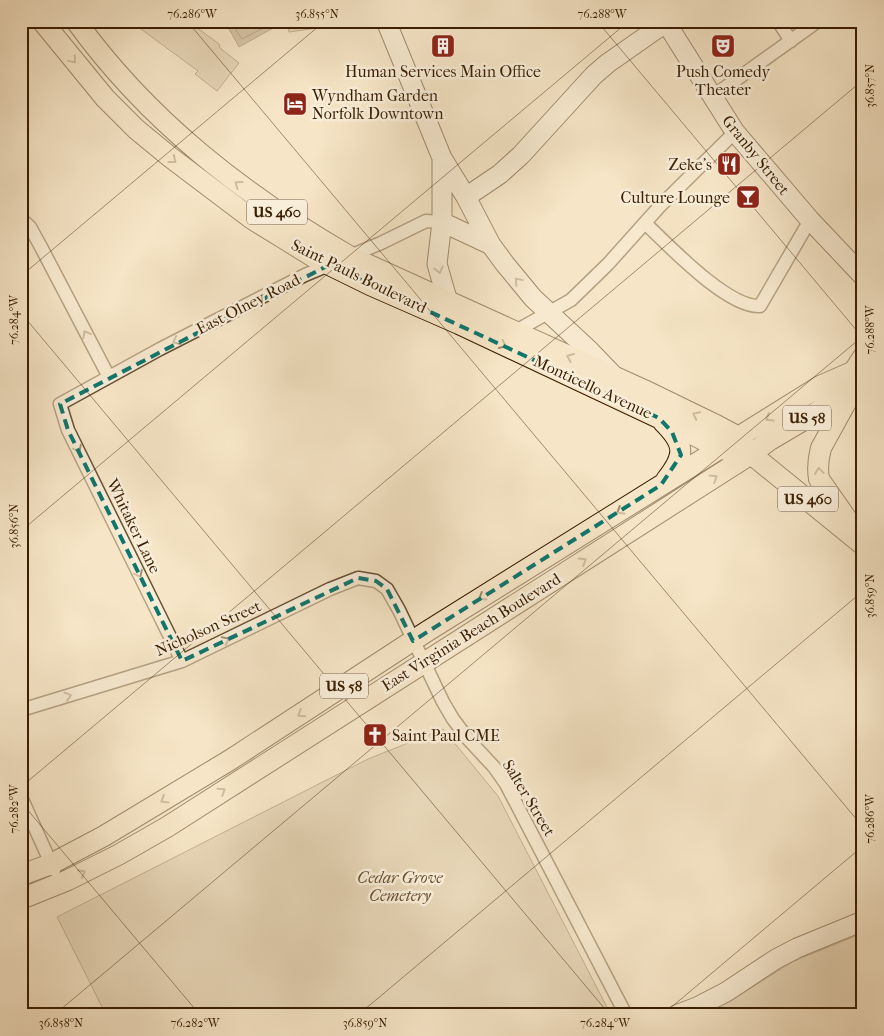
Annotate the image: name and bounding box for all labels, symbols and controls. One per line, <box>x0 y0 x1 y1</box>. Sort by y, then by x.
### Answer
text: 76.286°W <box>167 7 218 21</box>
text: 36.855°N <box>295 7 339 21</box>
text: 76.288°W <box>578 7 628 21</box>
building icon: Human Services Main Office <box>430 33 456 59</box>
theatre icon: Push Comedy Theater <box>710 33 736 59</box>
one-way arrow <box>67 54 76 63</box>
place label: Human Services Main Office <box>345 62 541 81</box>
place label: Push Comedy Theater <box>676 62 770 99</box>
text: 36.857°N <box>863 64 877 108</box>
place label: Wyndham Garden Norfolk Downtown <box>311 86 444 123</box>
hotel icon: Wyndham Garden Norfolk Downtown <box>282 91 308 117</box>
street label: Granby Street <box>718 111 794 199</box>
restaurant icon: Zeke's <box>716 151 742 177</box>
one-way arrow <box>167 154 176 162</box>
place label: Zeke's <box>668 155 712 174</box>
one-way arrow <box>234 181 244 190</box>
bar icon: Culture Lounge <box>735 184 761 210</box>
place label: Culture Lounge <box>621 188 730 207</box>
road number: US 460 <box>247 200 307 224</box>
street label: Saint Pauls Boulevard <box>288 235 430 317</box>
one-way arrow <box>433 266 444 275</box>
street label: East Olney Road <box>193 270 303 338</box>
one-way arrow <box>515 277 524 286</box>
text: 76.284°W <box>7 294 21 345</box>
text: 76.288°W <box>863 304 877 354</box>
one-way arrow <box>82 330 92 339</box>
one-way arrow <box>172 335 181 345</box>
one-way arrow <box>498 338 507 349</box>
street label: Monticello Avenue <box>531 351 655 423</box>
one-way arrow <box>566 352 575 363</box>
road number: US 58 <box>783 406 831 430</box>
one-way arrow <box>692 411 701 421</box>
one-way arrow <box>765 412 774 422</box>
one-way arrow <box>72 444 82 453</box>
one-way arrow <box>814 466 825 474</box>
street label: Whitaker Lane <box>102 475 165 576</box>
one-way arrow <box>708 475 717 484</box>
road number: US 460 <box>778 486 838 512</box>
text: 36.856°N <box>7 504 21 548</box>
one-way arrow <box>617 505 626 514</box>
one-way arrow <box>577 558 586 567</box>
one-way arrow <box>133 569 143 578</box>
street label: East Virginia Beach Boulevard <box>378 569 564 695</box>
text: 36.859°N <box>863 574 877 618</box>
one-way arrow <box>479 591 488 601</box>
street label: Nicholson Street <box>152 596 264 660</box>
one-way arrow <box>221 635 230 646</box>
road number: US 58 <box>320 674 368 698</box>
one-way arrow <box>63 692 71 702</box>
one-way arrow <box>298 707 307 717</box>
church icon: Saint Paul CME <box>362 722 388 748</box>
place label: Saint Paul CME <box>392 726 500 745</box>
street label: Salter Street <box>499 756 559 840</box>
text: 76.282°W <box>7 783 21 834</box>
one-way arrow <box>217 788 226 797</box>
text: 76.286°W <box>863 793 877 844</box>
one-way arrow <box>160 794 169 804</box>
park label: Cedar Grove Cemetery <box>357 868 443 905</box>
one-way arrow <box>77 869 86 879</box>
text: 36.858°N <box>39 1016 83 1030</box>
text: 76.282°W <box>170 1016 221 1030</box>
text: 36.859°N <box>343 1016 387 1030</box>
text: 76.284°W <box>580 1016 631 1030</box>

